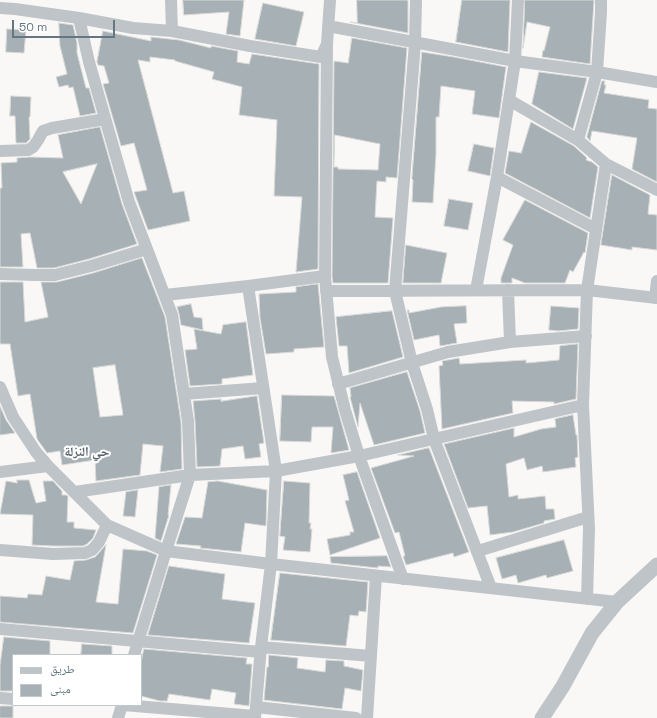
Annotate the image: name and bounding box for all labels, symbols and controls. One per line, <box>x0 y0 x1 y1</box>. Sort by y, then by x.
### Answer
scale bar <box>14 12 117 38</box>
text: 50 m <box>19 19 47 35</box>
district label: حي النزلة <box>64 444 110 460</box>
legend <box>12 654 142 706</box>
text: طريق <box>50 661 75 677</box>
text: مبنى <box>50 681 71 697</box>

